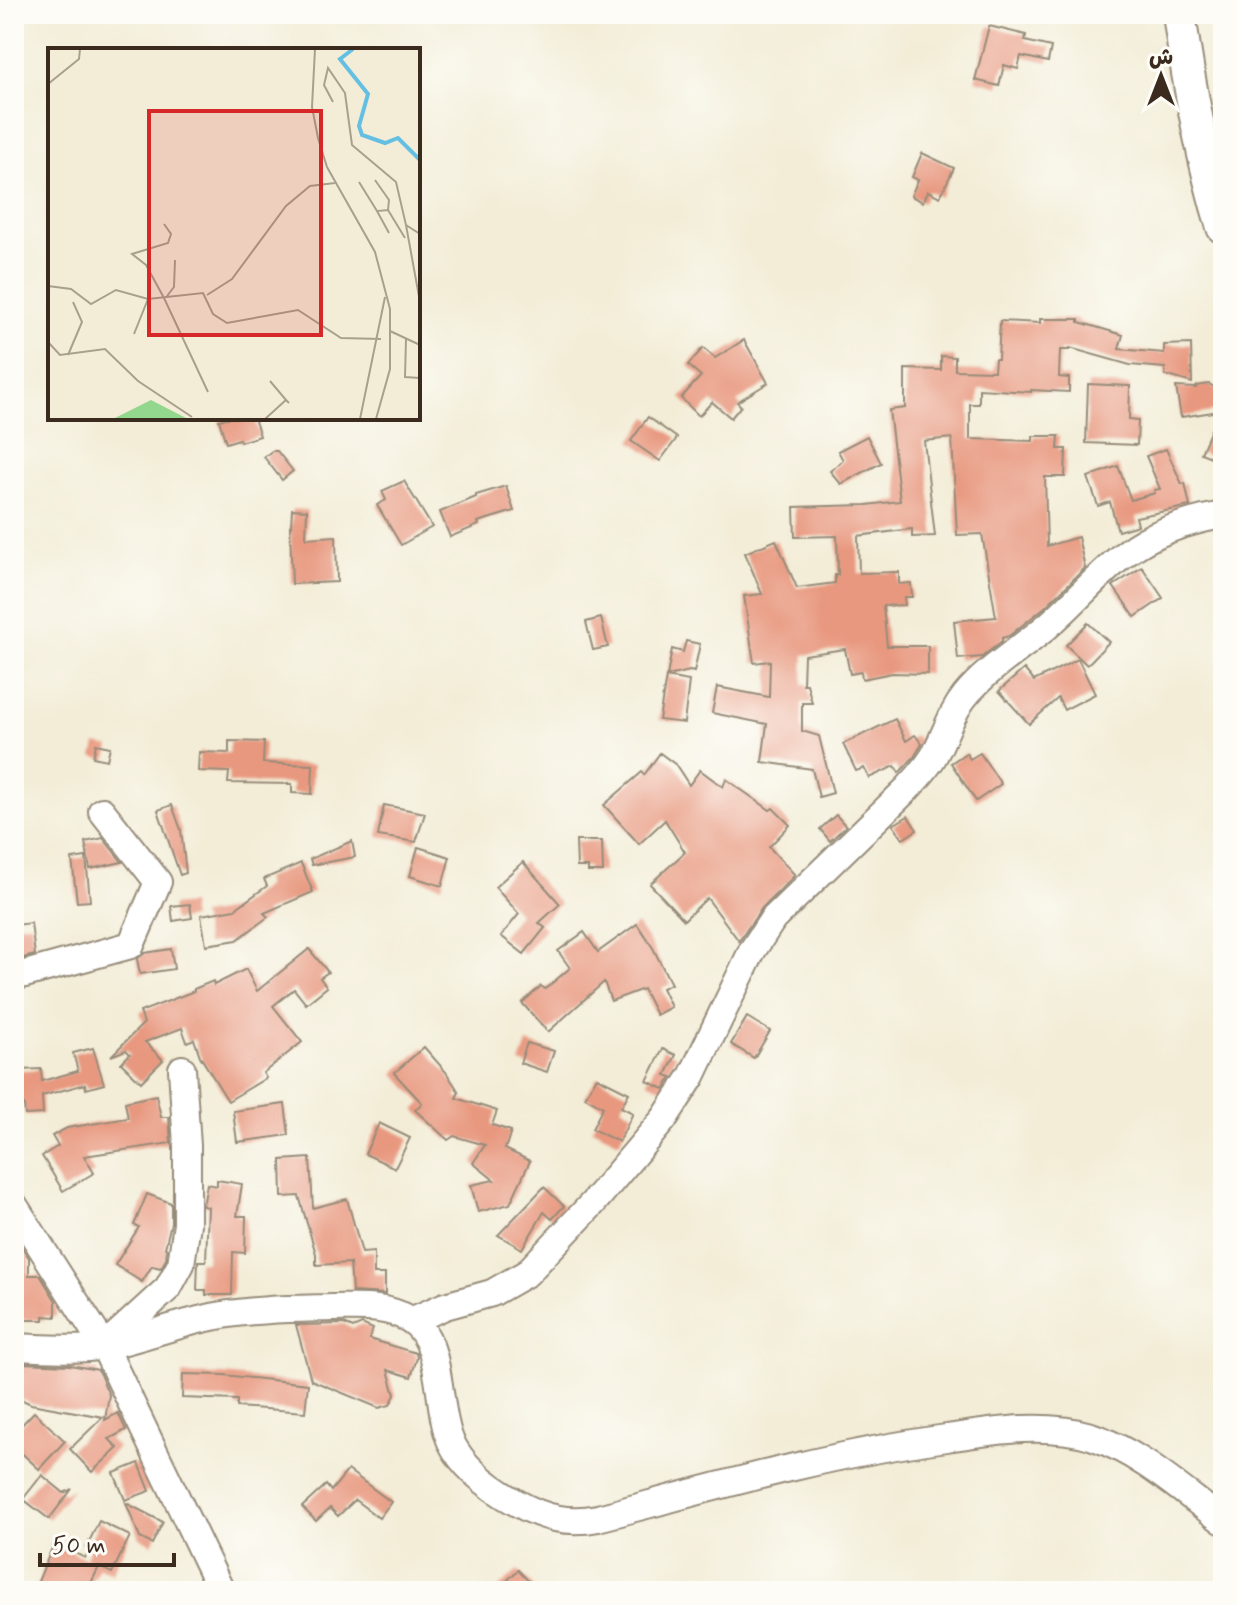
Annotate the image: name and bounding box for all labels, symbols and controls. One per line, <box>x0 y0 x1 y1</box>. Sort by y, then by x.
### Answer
north arrow <box>1121 36 1201 116</box>
text: ش <box>1149 44 1173 72</box>
inset map <box>48 48 420 420</box>
scale bar <box>40 1517 174 1567</box>
text: 50 m <box>52 1531 106 1562</box>

